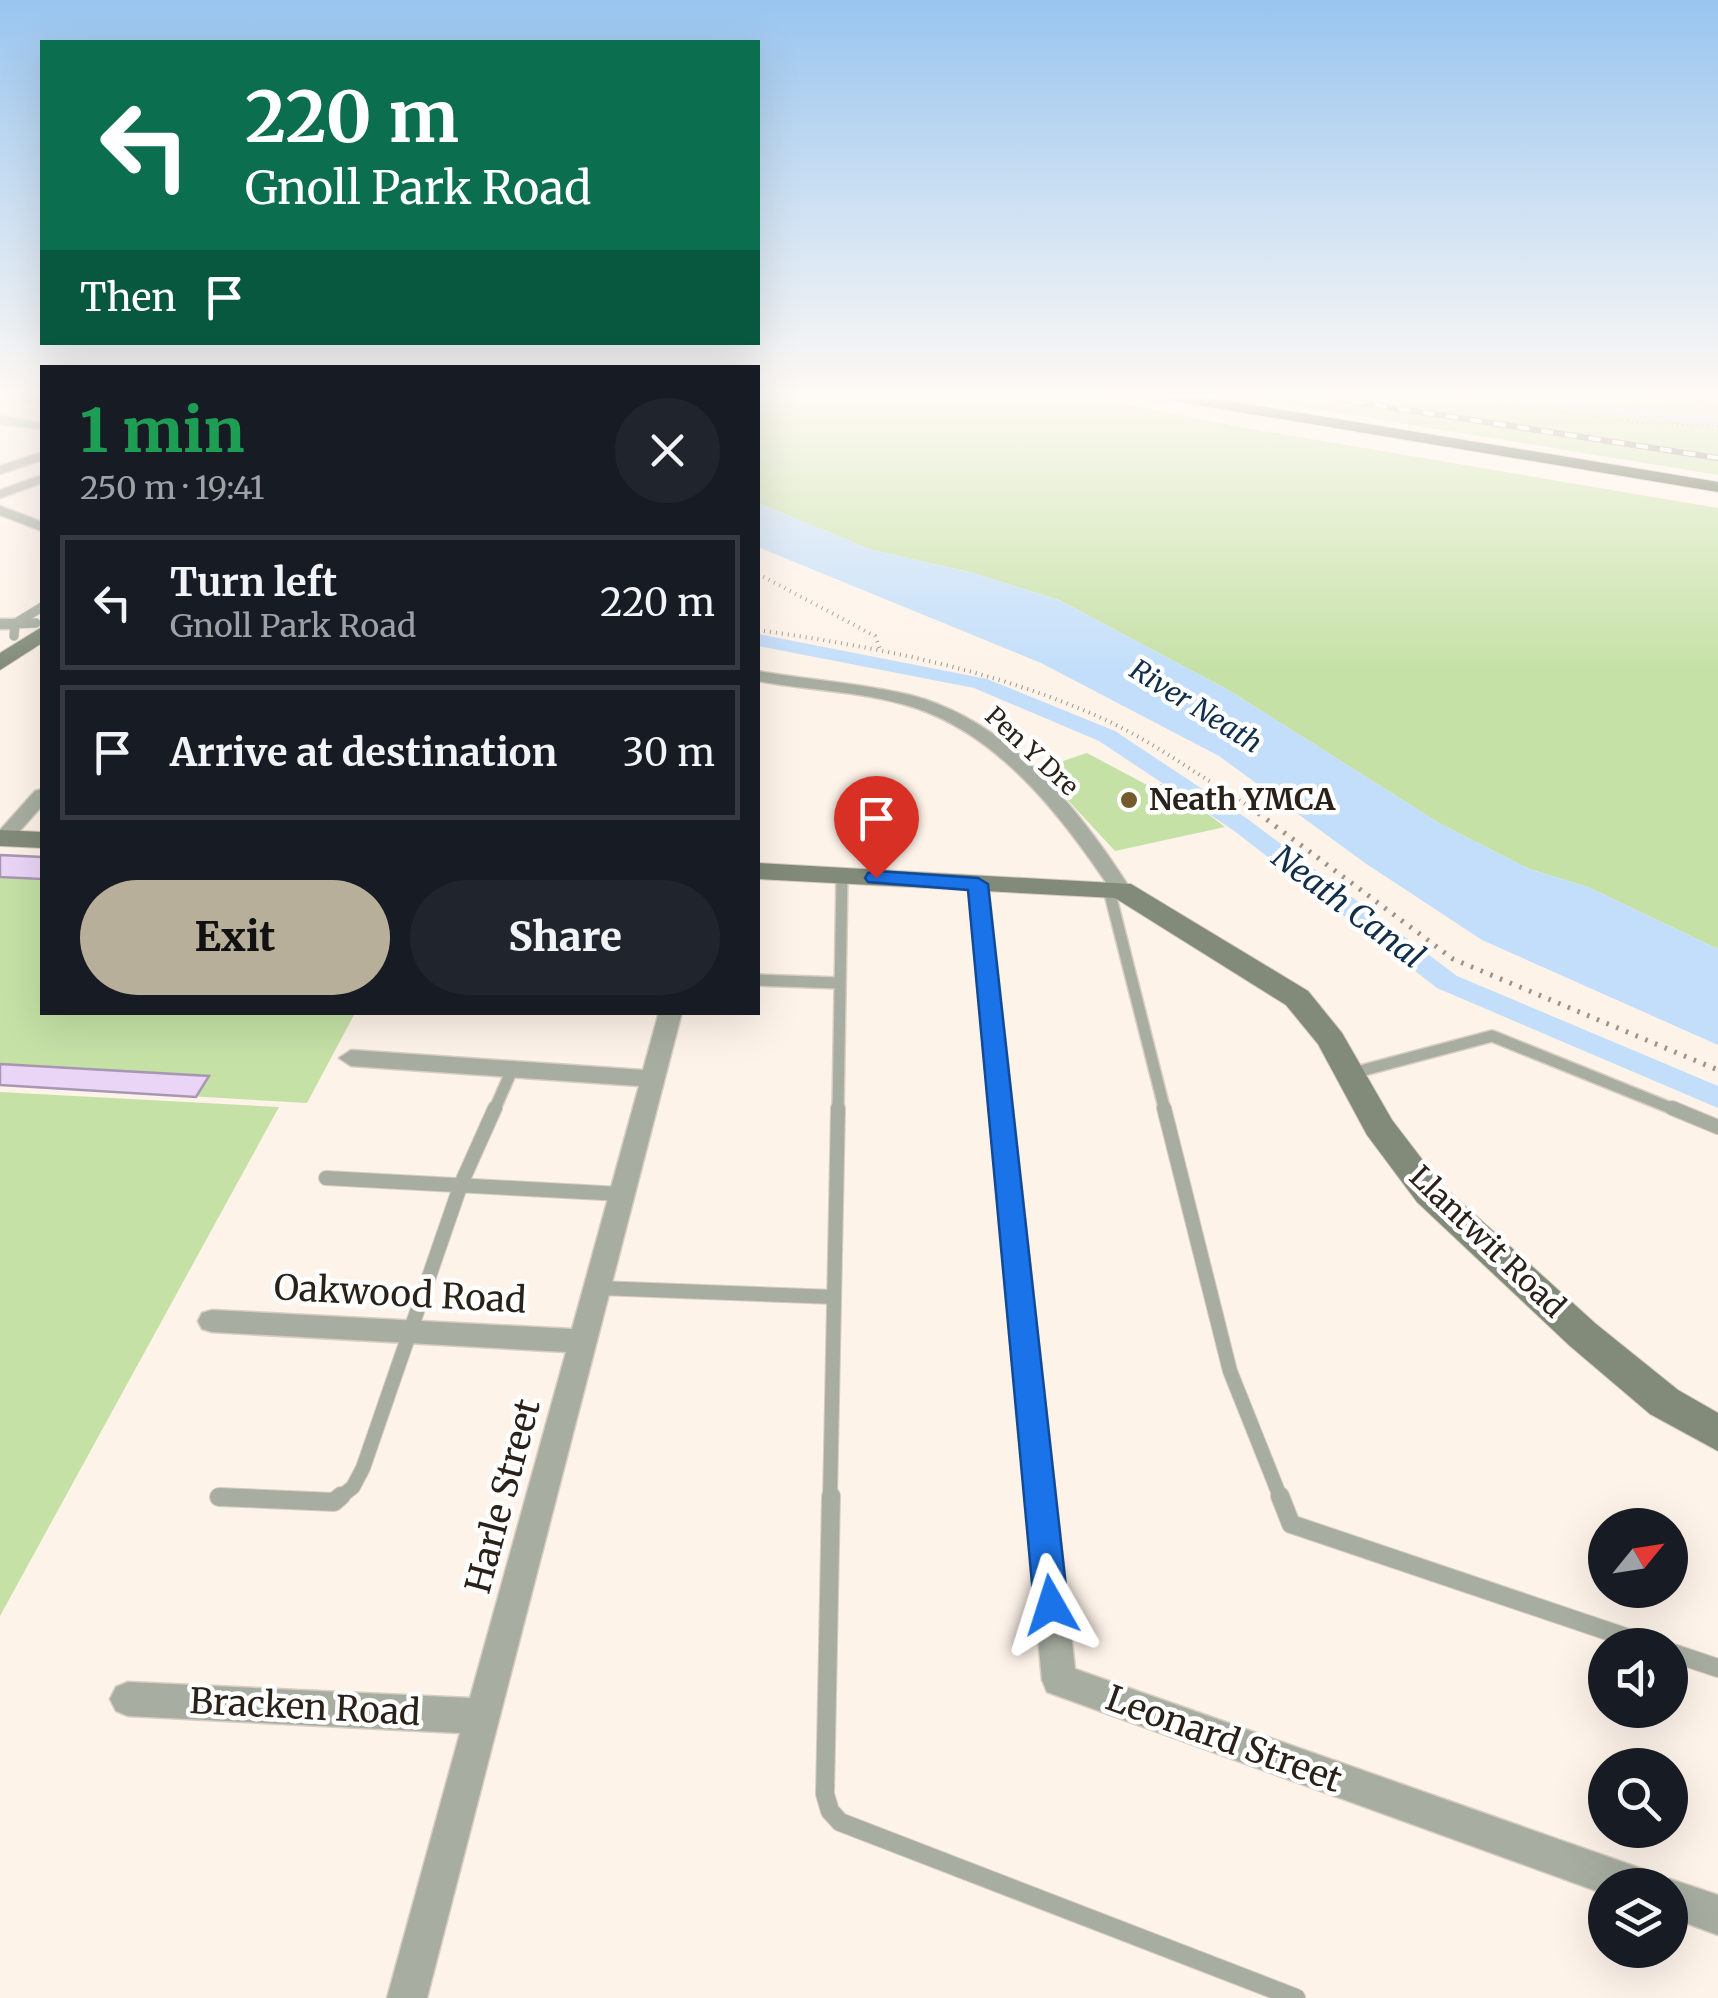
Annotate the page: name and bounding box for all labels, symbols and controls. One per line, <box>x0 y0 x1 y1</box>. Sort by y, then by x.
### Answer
text: 220 m <box>245 73 459 161</box>
icon: left <box>80 80 210 210</box>
text: Gnoll Park Road <box>245 160 591 216</box>
icon: arrive <box>197 270 252 325</box>
text: Then <box>80 274 177 321</box>
text: 1 min <box>80 393 244 468</box>
button: close <box>615 398 720 503</box>
text: 250 m · 19:41 <box>80 468 265 508</box>
text: Turn left <box>170 559 337 606</box>
icon: left <box>85 575 140 630</box>
text: 220 m <box>600 579 715 626</box>
text: Gnoll Park Road <box>170 606 416 646</box>
water label: River Neath <box>1123 651 1269 761</box>
street label: Pen Y Dre <box>979 700 1085 802</box>
icon: arrive <box>85 725 140 780</box>
text: Arrive at destination <box>170 729 557 776</box>
text: 30 m <box>622 729 715 776</box>
pin <box>834 776 919 879</box>
place label: Neath YMCA <box>1149 780 1336 818</box>
marker: Neath YMCA <box>1118 789 1140 811</box>
icon: arrive <box>849 791 904 846</box>
water label: Neath Canal <box>1264 837 1432 977</box>
button: Exit <box>80 880 390 995</box>
button: Share <box>410 880 720 995</box>
street label: Llantwit Road <box>1402 1157 1574 1325</box>
street label: Oakwood Road <box>273 1265 527 1323</box>
street label: Harle Street <box>456 1394 550 1598</box>
north arrow <box>1588 1508 1688 1608</box>
map controls <box>1588 1508 1688 1968</box>
position arrow <box>999 1553 1103 1657</box>
button: sound <box>1588 1628 1688 1728</box>
street label: Leonard Street <box>1100 1676 1348 1802</box>
street label: Bracken Road <box>189 1679 421 1735</box>
button: search <box>1588 1748 1688 1848</box>
button: layers <box>1588 1868 1688 1968</box>

